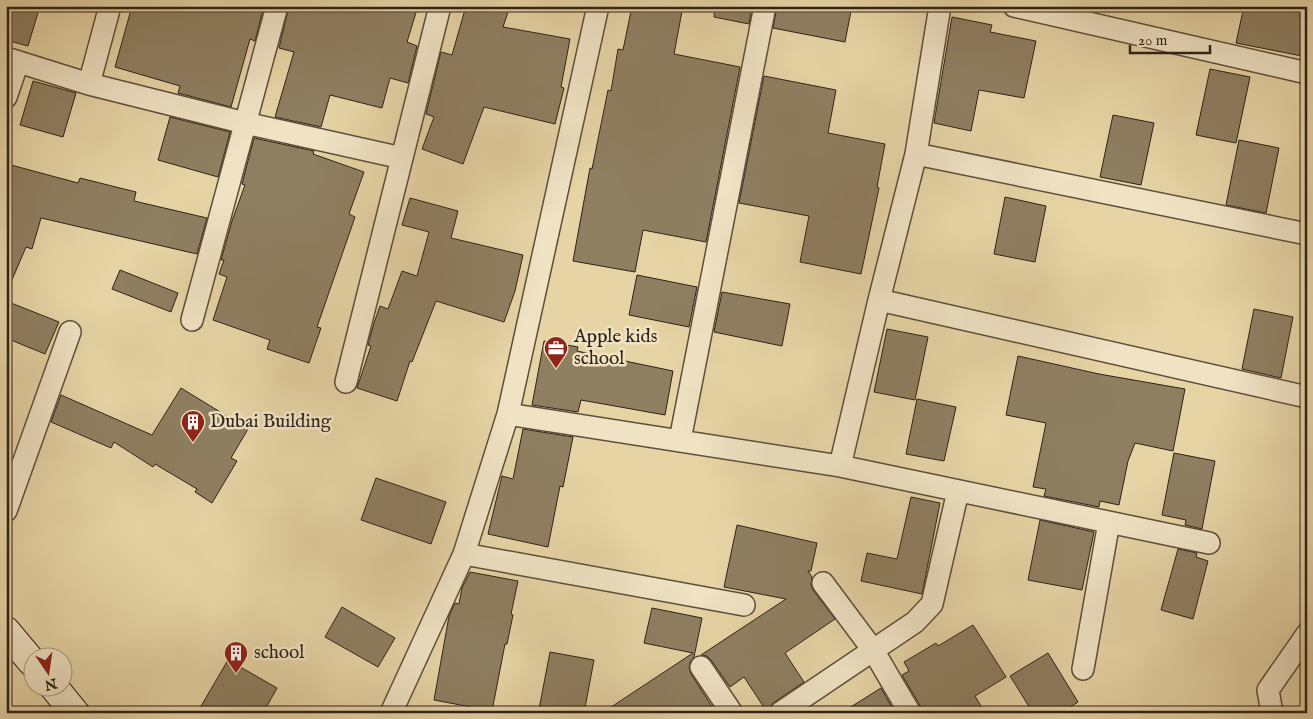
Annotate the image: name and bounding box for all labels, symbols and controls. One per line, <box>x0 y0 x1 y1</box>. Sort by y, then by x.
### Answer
scale bar <box>1130 22 1210 54</box>
text: 20 m <box>1138 31 1168 50</box>
place label: Apple kids school <box>573 325 657 371</box>
office icon: Apple kids school <box>543 335 569 369</box>
building icon: Dubai Building <box>180 409 206 443</box>
place label: Dubai Building <box>210 410 332 434</box>
building icon: school <box>223 640 249 674</box>
place label: school <box>254 641 305 665</box>
north arrow <box>22 646 72 696</box>
text: N <box>43 673 60 694</box>

